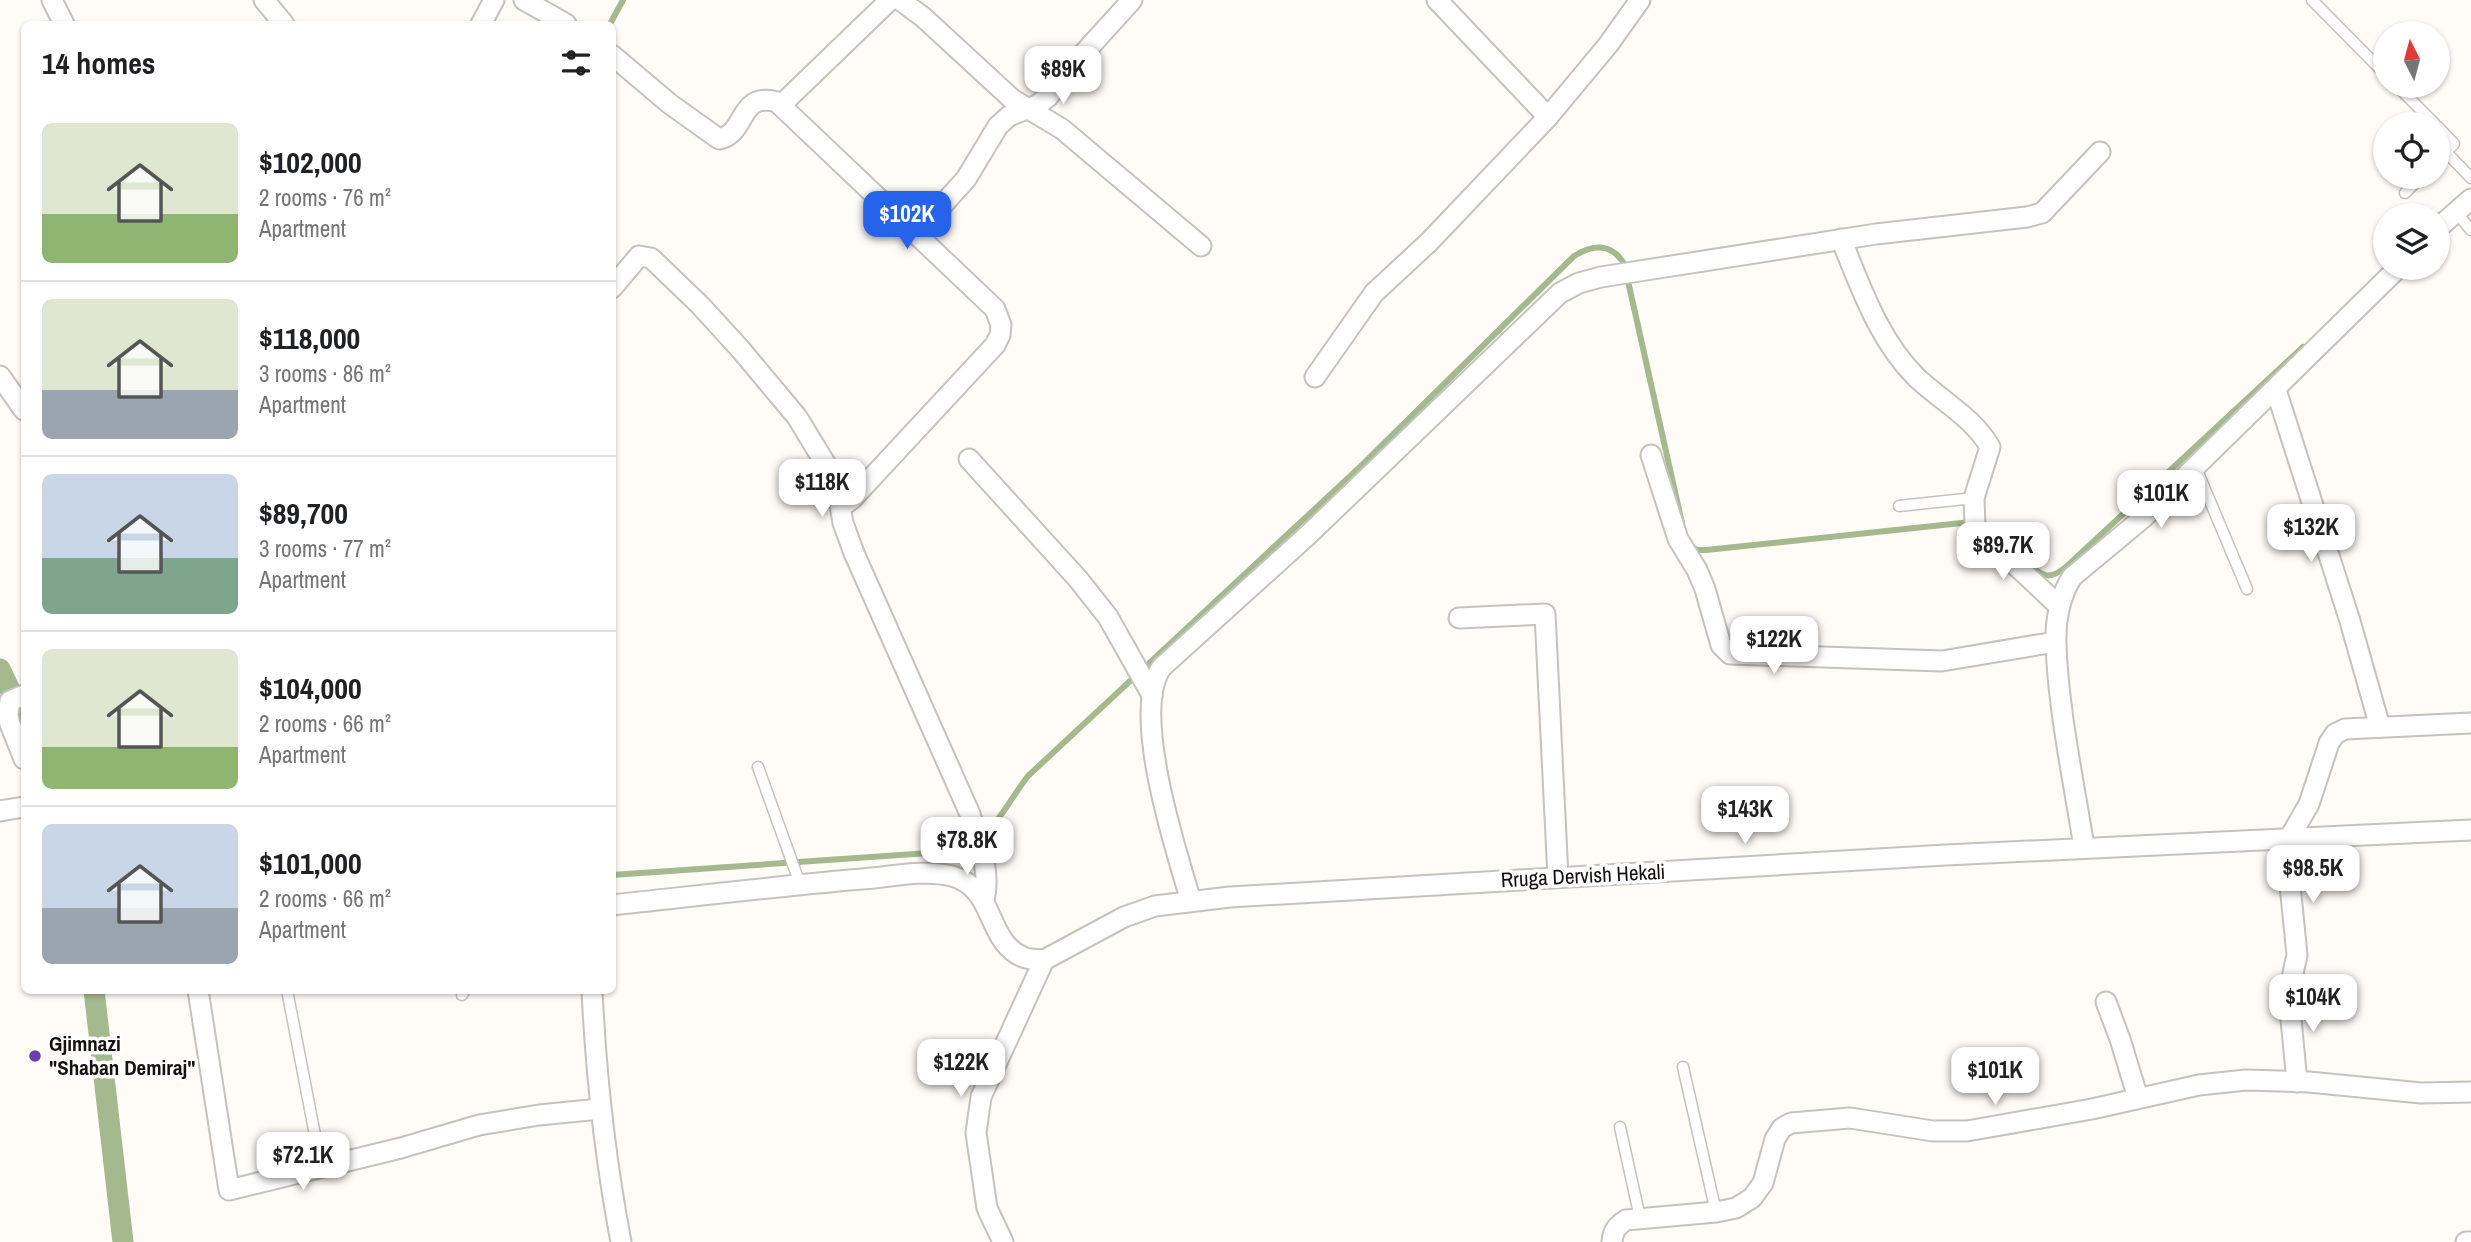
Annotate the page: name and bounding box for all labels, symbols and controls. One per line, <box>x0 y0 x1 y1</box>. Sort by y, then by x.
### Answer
north arrow <box>2373 21 2450 98</box>
map controls <box>2373 21 2450 280</box>
text: 14 homes <box>42 43 156 83</box>
icon: filters <box>557 44 595 82</box>
pin: $89K <box>1022 46 1104 106</box>
text: $89K <box>1040 53 1086 84</box>
button: locate <box>2373 112 2450 189</box>
text: $102,000 <box>259 142 362 182</box>
icon: home <box>98 151 182 235</box>
text: 2 rooms · 76 m² <box>259 182 391 213</box>
pin: $102K <box>858 191 956 251</box>
text: $102K <box>879 198 935 229</box>
button: layers <box>2373 203 2450 280</box>
text: Apartment <box>259 213 346 244</box>
text: $118,000 <box>259 318 360 358</box>
icon: home <box>98 327 182 411</box>
text: 3 rooms · 86 m² <box>259 358 391 389</box>
text: Apartment <box>259 389 346 420</box>
pin: $118K <box>773 460 871 519</box>
text: $118K <box>795 466 849 497</box>
pin: $101K <box>2112 470 2210 530</box>
text: $101K <box>2133 477 2189 508</box>
text: $89,700 <box>259 493 348 533</box>
icon: home <box>98 502 182 586</box>
pin: $132K <box>2262 504 2360 564</box>
text: $132K <box>2283 511 2339 542</box>
pin: $89.7K <box>1946 522 2060 582</box>
text: $89.7K <box>1973 529 2033 560</box>
text: 3 rooms · 77 m² <box>259 533 391 564</box>
text: Apartment <box>259 564 346 595</box>
pin: $122K <box>1725 616 1823 676</box>
text: $122K <box>1746 623 1802 654</box>
text: $104,000 <box>259 668 362 708</box>
icon: home <box>98 677 182 761</box>
text: 2 rooms · 66 m² <box>259 708 391 739</box>
text: Apartment <box>259 739 346 770</box>
pin: $143K <box>1696 786 1794 846</box>
text: $143K <box>1717 793 1773 824</box>
pin: $78.8K <box>910 818 1024 877</box>
text: $78.8K <box>937 824 997 855</box>
text: $101,000 <box>259 843 362 883</box>
pin: $98.5K <box>2256 846 2370 905</box>
icon: home <box>98 852 182 936</box>
text: $98.5K <box>2283 852 2343 883</box>
street label: Rruga Dervish Hekali <box>1500 857 1666 894</box>
text: 2 rooms · 66 m² <box>259 883 391 914</box>
text: Apartment <box>259 914 346 945</box>
pin: $104K <box>2264 974 2362 1034</box>
text: $104K <box>2285 981 2341 1012</box>
place label: Gjimnazi "Shaban Demiraj" <box>49 1029 196 1082</box>
pin: $122K <box>912 1040 1010 1099</box>
text: $122K <box>933 1046 989 1077</box>
marker: Gjimnazi "Shaban Demiraj" <box>27 1048 43 1064</box>
pin: $101K <box>1946 1048 2044 1107</box>
text: $101K <box>1967 1054 2023 1085</box>
pin: $72.1K <box>246 1132 360 1192</box>
text: $72.1K <box>273 1139 333 1170</box>

